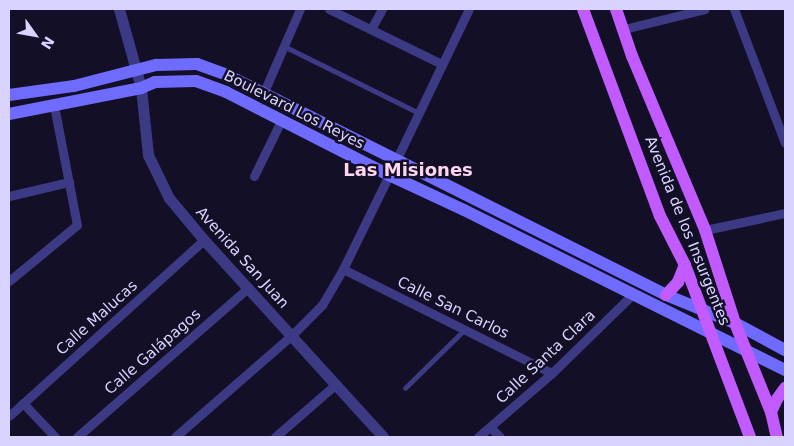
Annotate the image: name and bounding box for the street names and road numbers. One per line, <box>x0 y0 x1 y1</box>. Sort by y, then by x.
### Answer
street label: Boulevard Los Reyes <box>221 67 367 153</box>
street label: Avenida de los Insurgentes <box>641 134 733 328</box>
street label: Avenida San Juan <box>192 204 292 312</box>
street label: Calle San Carlos <box>394 273 512 343</box>
street label: Calle Malucas <box>53 277 141 359</box>
street label: Calle Galápagos <box>101 305 205 399</box>
street label: Calle Santa Clara <box>493 306 599 408</box>

